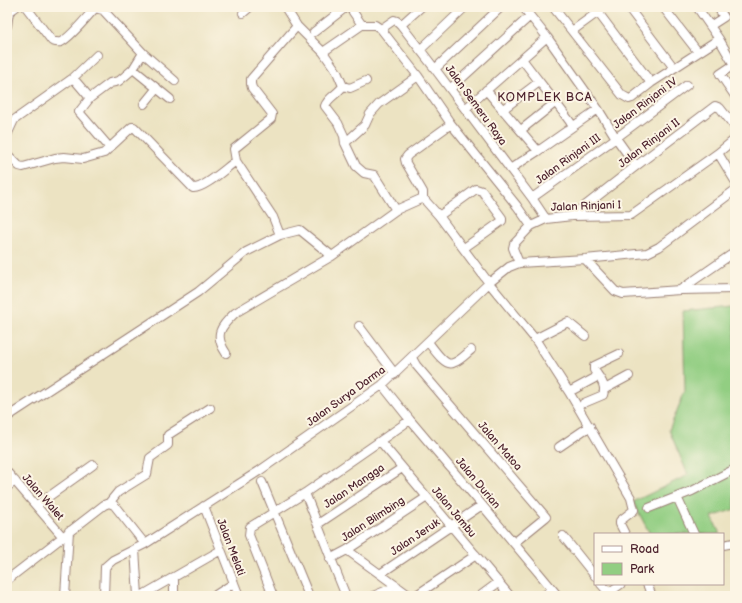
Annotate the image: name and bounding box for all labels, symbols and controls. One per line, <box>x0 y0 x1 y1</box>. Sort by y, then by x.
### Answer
street label: Jalan Semeru Raya <box>442 62 510 148</box>
street label: Jalan Rinjani IV <box>610 75 680 131</box>
district label: KOMPLEK BCA <box>497 90 593 105</box>
street label: Jalan Rinjani II <box>616 115 683 170</box>
street label: Jalan Rinjani III <box>533 131 603 187</box>
street label: Jalan Rinjani I <box>551 198 622 214</box>
street label: Jalan Surya Darma <box>304 363 388 429</box>
street label: Jalan Matoa <box>475 419 525 473</box>
street label: Jalan Durian <box>453 455 503 511</box>
street label: Jalan Mangga <box>321 461 387 511</box>
street label: Jalan Walet <box>19 471 67 523</box>
street label: Jalan Jambu <box>429 484 479 540</box>
street label: Jalan Blimbing <box>339 494 407 544</box>
street label: Jalan Jeruk <box>388 515 443 558</box>
street label: Jalan Melati <box>214 517 248 577</box>
legend <box>594 533 724 585</box>
text: Road <box>630 542 659 557</box>
text: Park <box>630 562 654 577</box>

